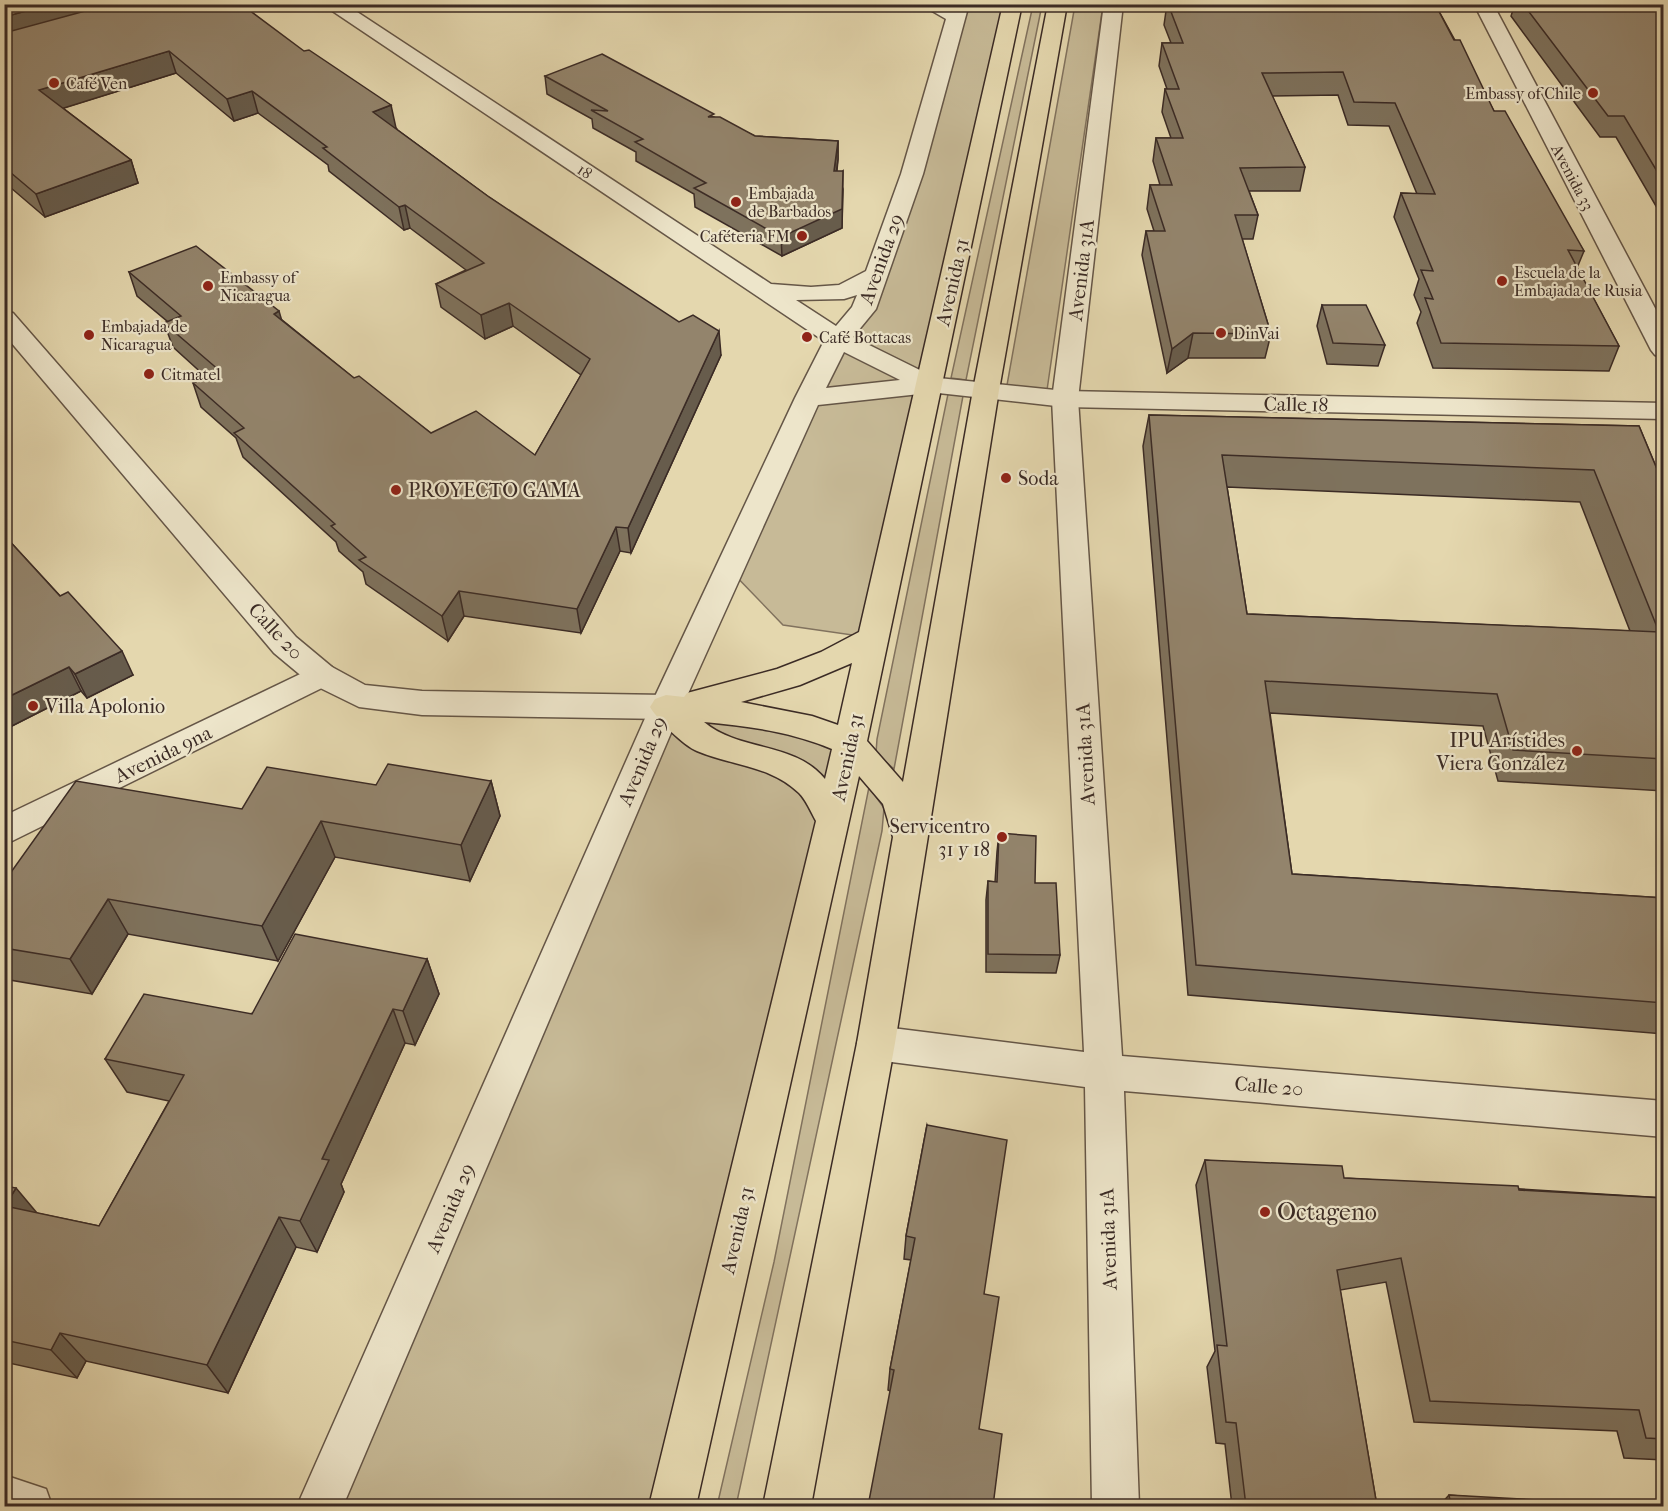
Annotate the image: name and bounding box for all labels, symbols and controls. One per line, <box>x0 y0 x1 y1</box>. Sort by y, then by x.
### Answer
place label: Café Ven <box>66 74 128 93</box>
marker: Café Ven <box>47 76 61 90</box>
place label: Embassy of Chile <box>1465 84 1581 103</box>
marker: Embassy of Chile <box>1586 86 1600 100</box>
street label: Avenida 33 <box>1547 140 1598 214</box>
street label: 18 <box>574 160 596 183</box>
place label: Embajada de Barbados <box>748 184 831 221</box>
marker: Embajada de Barbados <box>729 195 743 209</box>
street label: Avenida 29 <box>854 211 908 309</box>
street label: Avenida 31A <box>1064 217 1099 323</box>
place label: Caféteria FM <box>700 227 790 246</box>
marker: Caféteria FM <box>795 229 809 243</box>
street label: Avenida 31 <box>931 236 974 329</box>
place label: Escuela de la Embajada de Rusia <box>1514 263 1643 300</box>
place label: Embassy of Nicaragua <box>220 268 299 305</box>
marker: Escuela de la Embajada de Rusia <box>1495 274 1509 288</box>
marker: Embassy of Nicaragua <box>201 279 215 293</box>
place label: Embajada de Nicaragua <box>101 317 188 354</box>
place label: DinVai <box>1233 324 1280 343</box>
marker: DinVai <box>1214 326 1228 340</box>
marker: Embajada de Nicaragua <box>82 328 96 342</box>
place label: Café Bottacas <box>819 328 911 347</box>
marker: Café Bottacas <box>800 330 814 344</box>
place label: Citmatel <box>161 365 221 384</box>
marker: Citmatel <box>142 367 156 381</box>
street label: Calle 18 <box>1263 392 1329 417</box>
place label: Soda <box>1018 467 1059 490</box>
marker: Soda <box>999 471 1013 485</box>
place label: PROYECTO GAMA <box>408 479 582 502</box>
marker: PROYECTO GAMA <box>389 483 403 497</box>
street label: Calle 20 <box>244 598 308 664</box>
place label: Villa Apolonio <box>44 695 165 718</box>
marker: Villa Apolonio <box>26 699 40 713</box>
street label: Avenida 31A <box>1071 701 1100 807</box>
street label: Avenida 31 <box>827 711 868 804</box>
street label: Avenida 29 <box>613 713 672 810</box>
street label: Avenida 9na <box>110 721 216 788</box>
place label: IPU Arístides Viera González <box>1435 729 1565 775</box>
marker: IPU Arístides Viera González <box>1570 744 1584 758</box>
place label: Servicentro 31 y 18 <box>890 815 990 861</box>
marker: Servicentro 31 y 18 <box>995 830 1009 844</box>
street label: Calle 20 <box>1234 1072 1304 1101</box>
street label: Avenida 29 <box>421 1160 480 1257</box>
street label: Avenida 31 <box>716 1184 759 1277</box>
street label: Avenida 31A <box>1095 1187 1122 1291</box>
place label: Octageno <box>1277 1198 1377 1226</box>
marker: Octageno <box>1258 1205 1272 1219</box>

